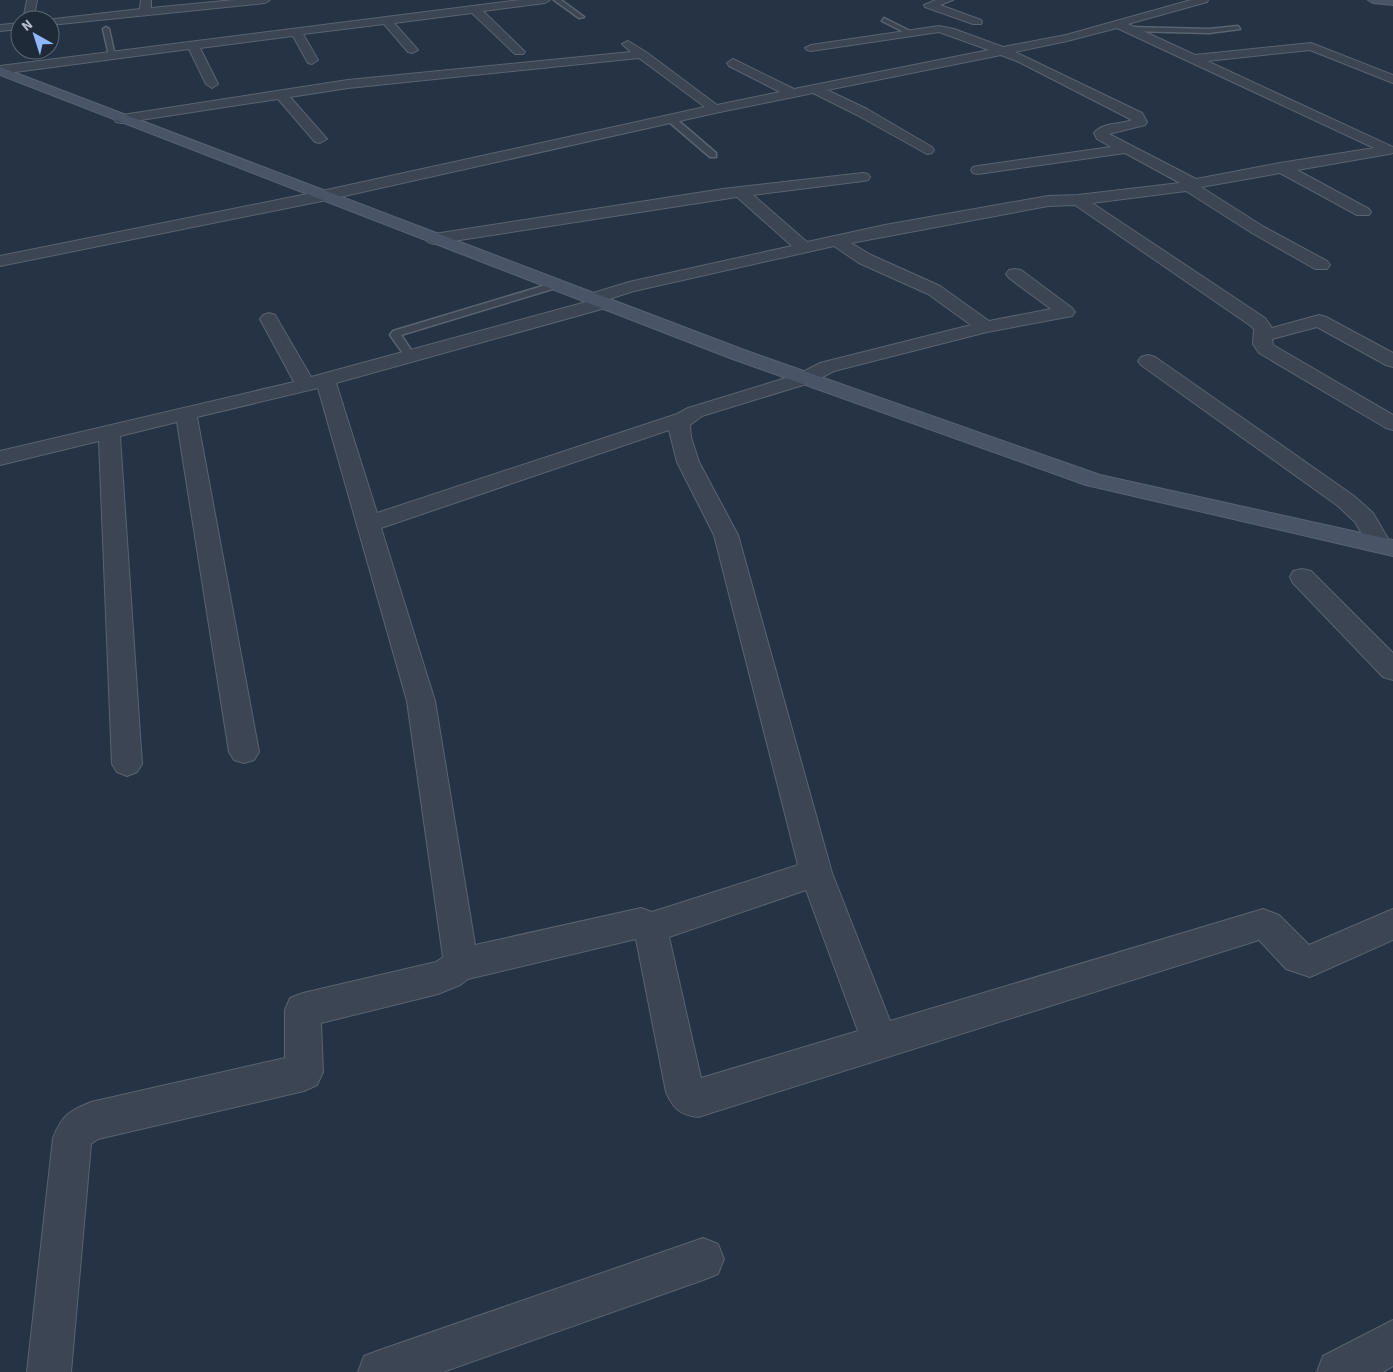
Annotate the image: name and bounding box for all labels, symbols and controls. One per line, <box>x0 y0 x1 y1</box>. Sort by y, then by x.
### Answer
north arrow <box>10 10 60 60</box>
text: N <box>18 15 37 36</box>

